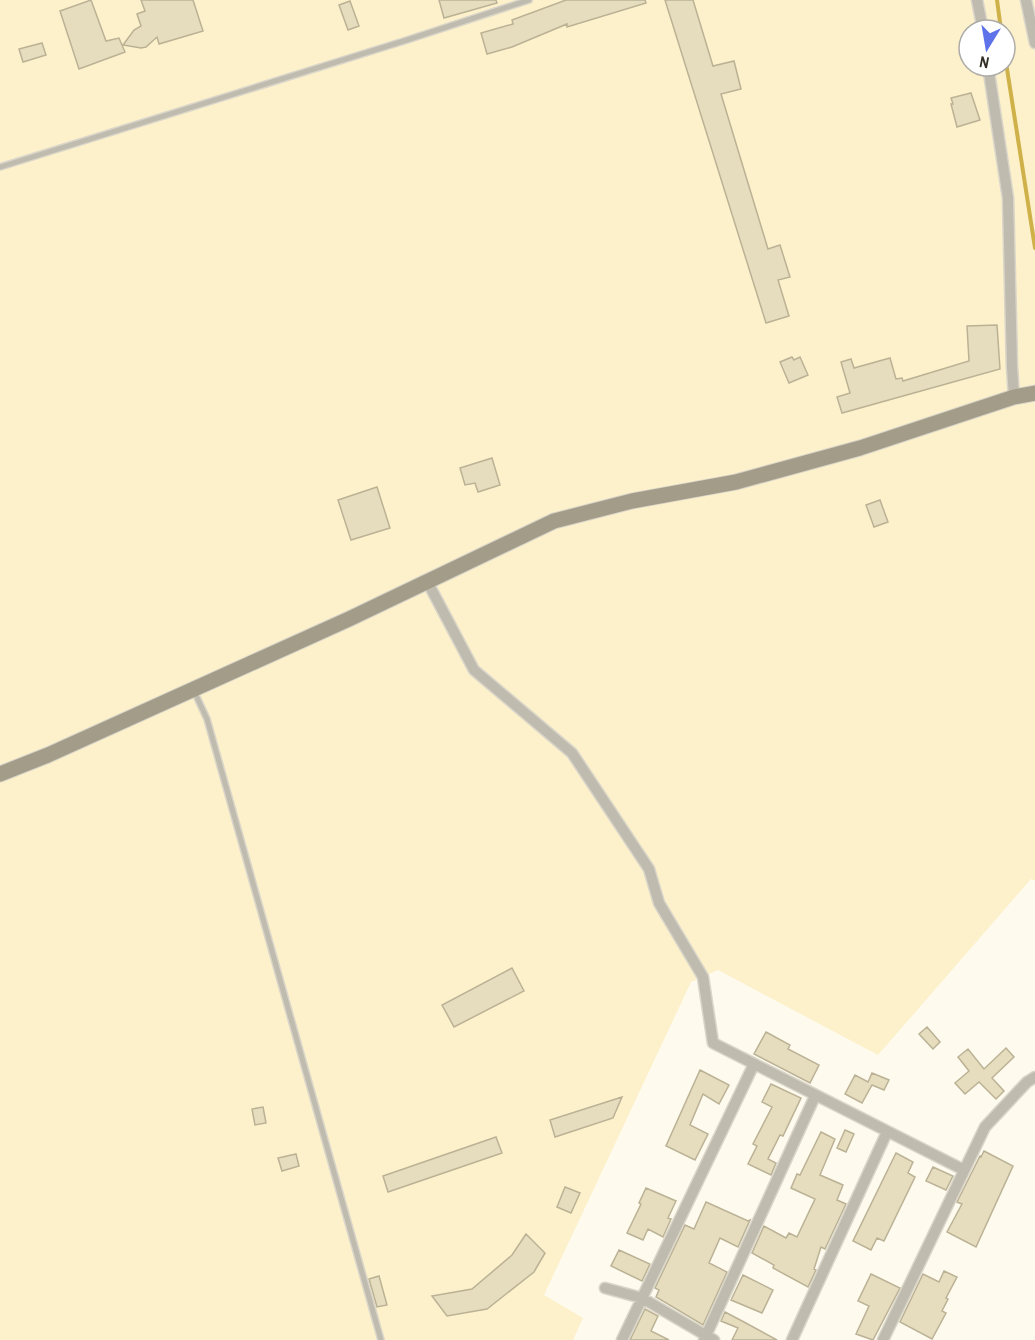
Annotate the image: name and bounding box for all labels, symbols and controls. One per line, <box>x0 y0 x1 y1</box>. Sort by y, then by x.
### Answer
north arrow <box>957 18 1017 78</box>
text: N <box>977 51 991 74</box>

